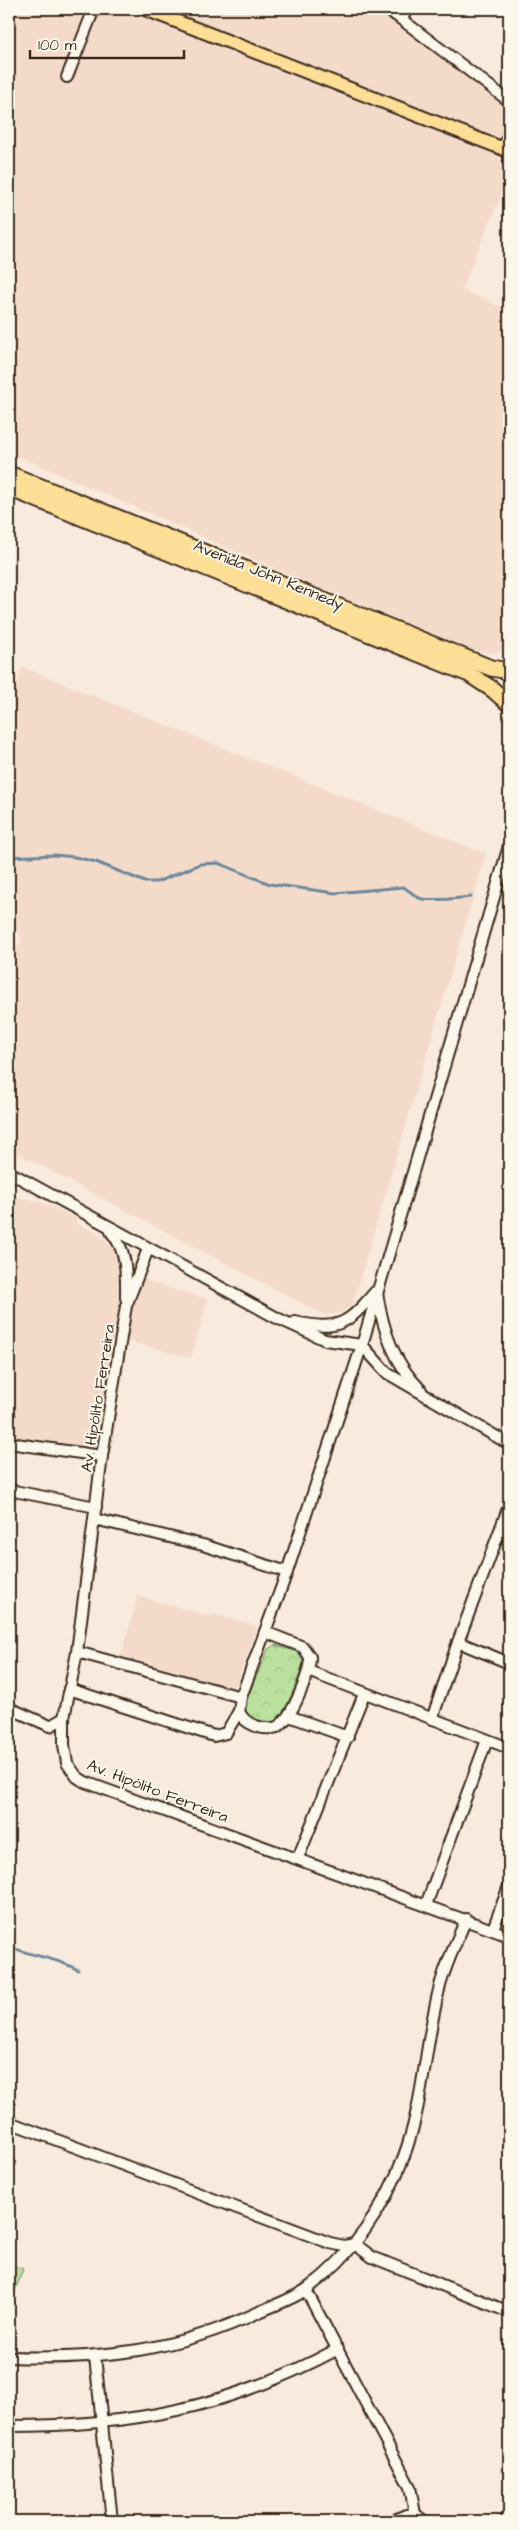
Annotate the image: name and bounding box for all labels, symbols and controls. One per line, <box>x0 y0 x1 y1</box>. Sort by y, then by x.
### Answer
scale bar <box>30 28 184 60</box>
text: 100 m <box>38 35 77 56</box>
street label: Avenida John Kennedy <box>190 535 347 616</box>
street label: Av. Hipólito Ferreira <box>75 1323 121 1474</box>
street label: Av. Hipólito Ferreira <box>84 1754 231 1828</box>

